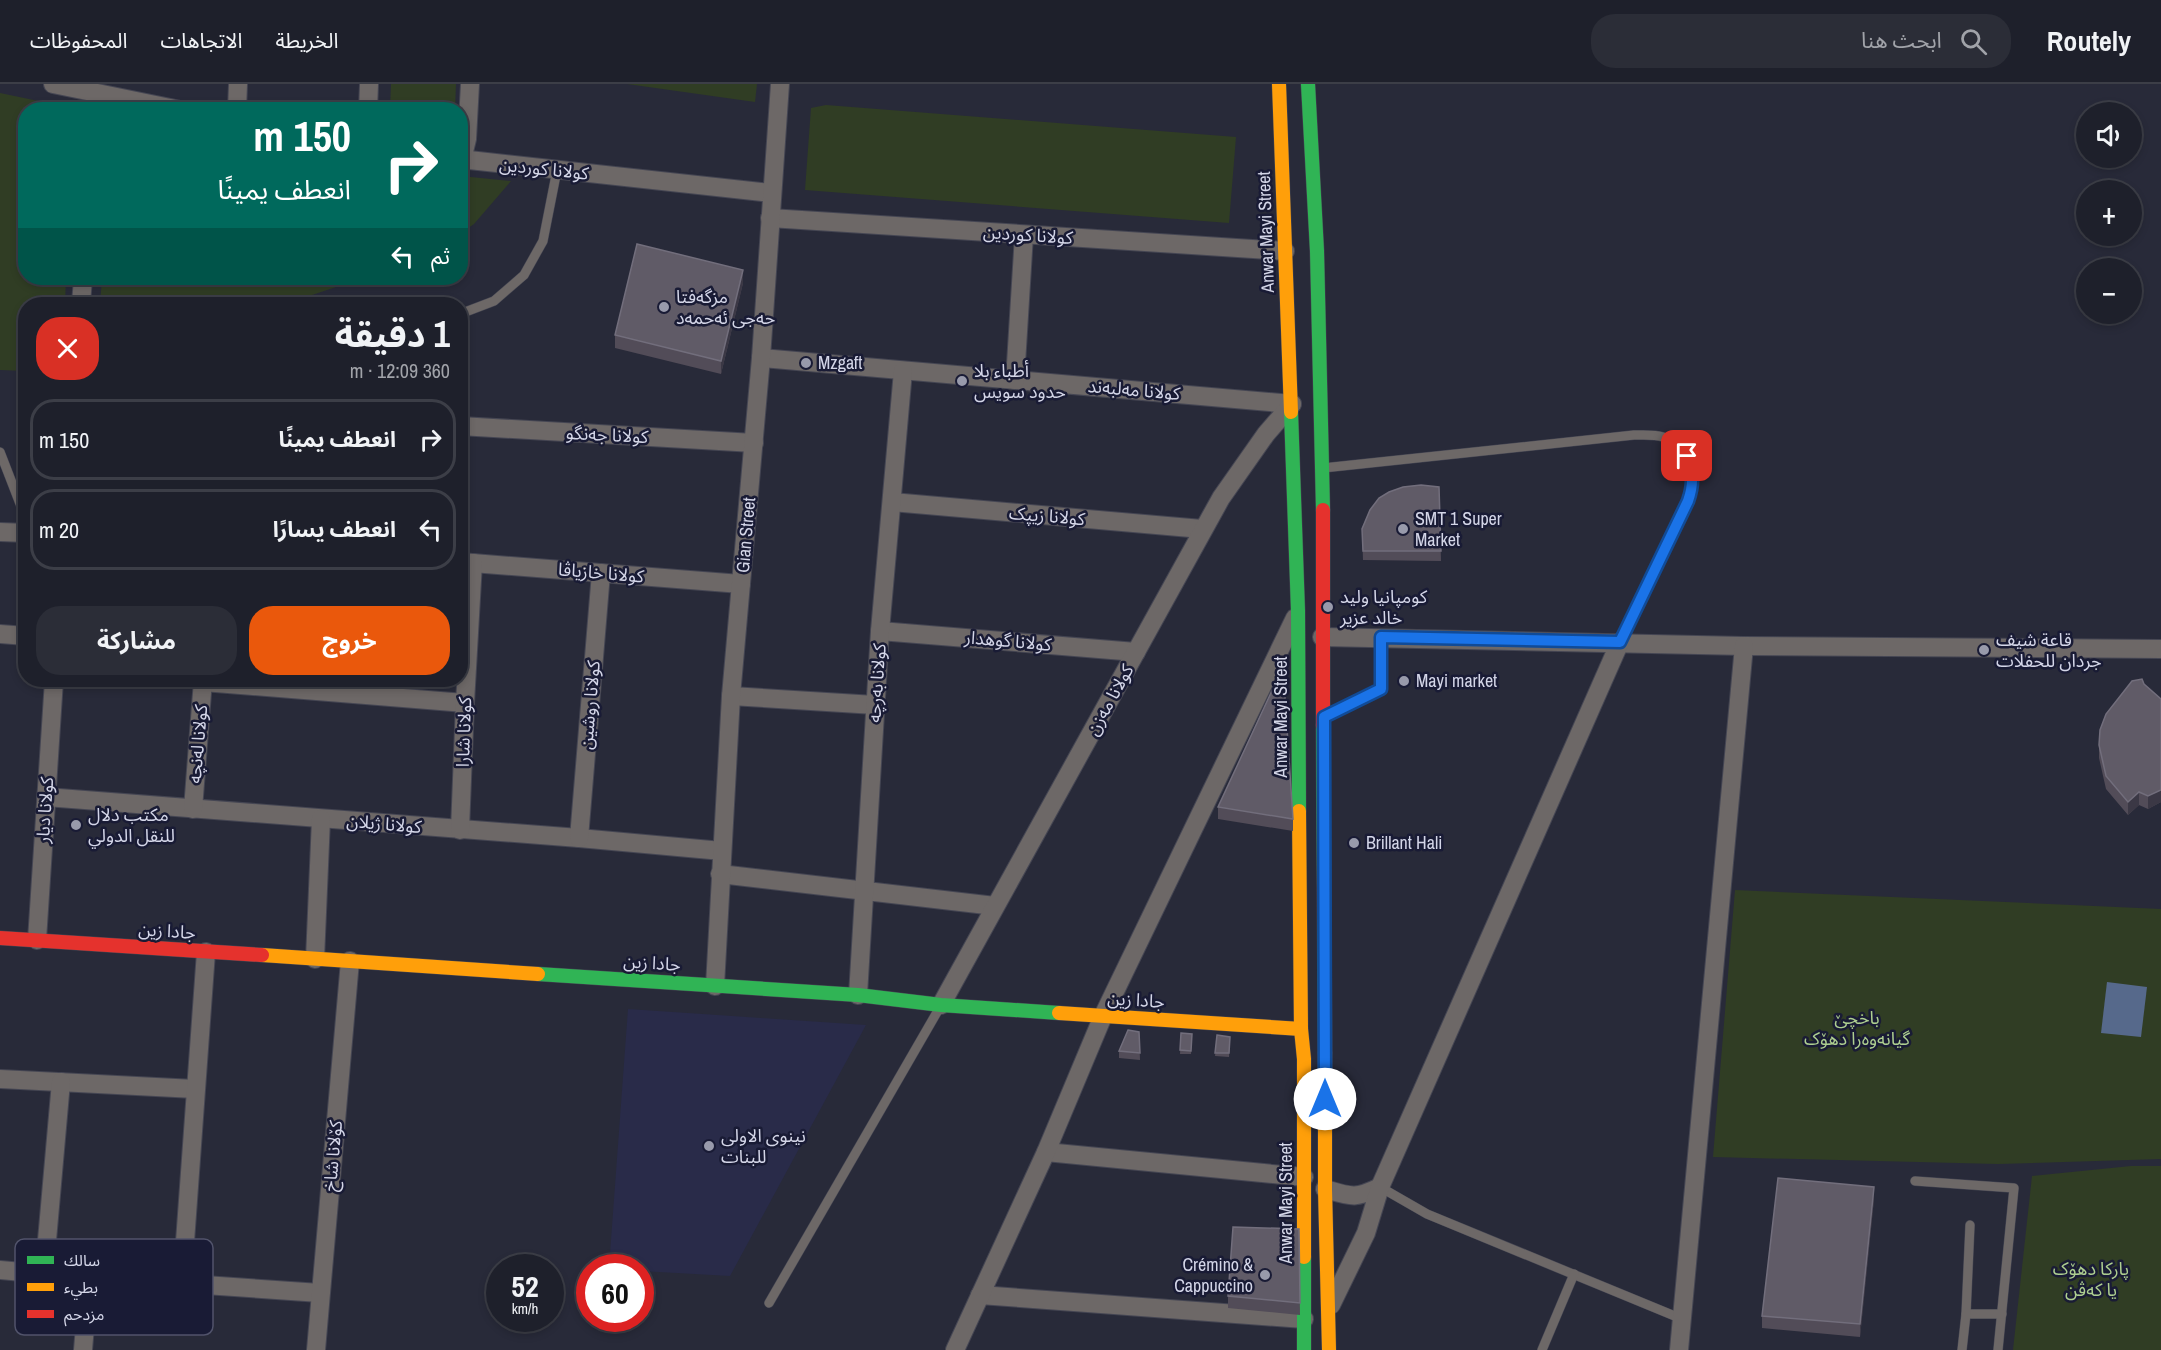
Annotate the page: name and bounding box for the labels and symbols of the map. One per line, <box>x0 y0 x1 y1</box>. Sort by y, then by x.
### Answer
street label: کولانا کوردین <box>498 151 591 186</box>
street label: Anwar Mayi Street <box>1251 171 1280 294</box>
street label: کولانا کوردین <box>982 219 1074 250</box>
place label: مزگەفتا حەجی ئەحمەد <box>676 284 775 330</box>
marker: مزگەفتا حەجی ئەحمەد <box>657 300 671 314</box>
place label: Mzgaft <box>818 350 862 375</box>
marker: Mzgaft <box>799 356 813 370</box>
place label: أطباء بلا حدود سويس <box>974 358 1066 404</box>
street label: کولانا مەلبەند <box>1087 373 1182 406</box>
marker: أطباء بلا حدود سويس <box>955 374 969 388</box>
street label: کولانا جەنگو <box>565 420 649 449</box>
pin <box>1661 430 1712 481</box>
street label: Gian Street <box>730 496 761 574</box>
street label: کولانا زیپک <box>1008 500 1087 531</box>
place label: SMT 1 Super Market <box>1415 506 1502 552</box>
marker: SMT 1 Super Market <box>1396 522 1410 536</box>
street label: کولانا خازیاڤا <box>557 556 646 589</box>
place label: كومپانيا وليد خالد عزير <box>1339 584 1428 630</box>
marker: كومپانيا وليد خالد عزير <box>1321 600 1335 614</box>
street label: کولانا گوهدار <box>962 624 1053 657</box>
place label: قاعة شيف جردان للحفلات <box>1996 627 2102 673</box>
street label: کولانا بەرچە <box>861 642 892 723</box>
marker: قاعة شيف جردان للحفلات <box>1977 643 1991 657</box>
street label: Anwar Mayi Street <box>1268 656 1293 779</box>
street label: کولانا روشین <box>573 659 606 750</box>
street label: کولانا مەزن <box>1080 659 1140 740</box>
place label: Mayi market <box>1416 668 1497 693</box>
marker: Mayi market <box>1397 674 1411 688</box>
street label: کولانا شارا <box>450 696 477 768</box>
street label: کولانا لەنچە <box>182 703 213 784</box>
street label: کولانا دیار <box>30 775 59 845</box>
place label: مكتب دلال للنقل الدولي <box>88 802 175 849</box>
street label: کولانا ژیلان <box>346 808 423 839</box>
marker: مكتب دلال للنقل الدولي <box>69 818 83 832</box>
place label: Brillant Hali <box>1366 830 1442 855</box>
marker: Brillant Hali <box>1347 836 1361 850</box>
street label: جادا زین <box>138 916 197 945</box>
street label: جادا زین <box>623 948 682 977</box>
street label: جادا زین <box>1107 985 1166 1014</box>
park label: باخچێ گیانه‌وه‌را دهۆک <box>1804 1005 1911 1051</box>
position arrow <box>1293 1067 1357 1131</box>
street label: کۆلانا شاخ <box>317 1119 349 1193</box>
place label: نينوى الاولى للبنات <box>721 1123 806 1169</box>
marker: نينوى الاولى للبنات <box>702 1139 716 1153</box>
street label: Anwar Mayi Street <box>1273 1142 1298 1265</box>
legend <box>15 1239 213 1335</box>
text: سالك <box>64 1249 100 1271</box>
place label: Crémino & Cappuccino <box>1174 1252 1253 1298</box>
speed limit sign: 60 <box>576 1254 654 1332</box>
park label: پاركا دهۆک يا كەڤن <box>2053 1256 2129 1302</box>
marker: Crémino & Cappuccino <box>1258 1268 1272 1282</box>
text: بطيء <box>64 1276 98 1300</box>
text: مزدحم <box>64 1303 104 1327</box>

